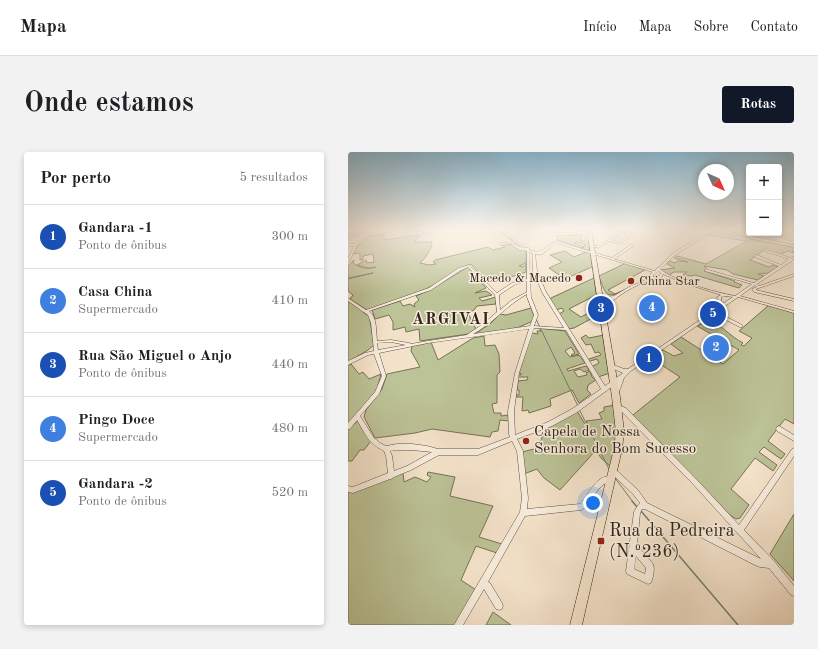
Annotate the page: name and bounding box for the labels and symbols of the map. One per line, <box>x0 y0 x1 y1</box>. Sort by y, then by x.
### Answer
north arrow <box>698 164 734 200</box>
place label: Macedo & Macedo <box>469 272 571 285</box>
marker: Macedo & Macedo <box>574 273 584 283</box>
place label: China Star <box>639 275 700 288</box>
marker: China Star <box>626 276 636 286</box>
pin: 4 <box>639 293 665 323</box>
pin: 3 <box>588 294 614 324</box>
pin: 5 <box>700 299 726 329</box>
district label: ARGIVAI <box>412 312 490 328</box>
pin: 2 <box>703 333 729 363</box>
pin: 1 <box>636 344 662 374</box>
place label: Capela de Nossa Senhora do Bom Sucesso <box>534 425 696 457</box>
marker: Capela de Nossa Senhora do Bom Sucesso <box>521 436 531 446</box>
your location <box>583 493 603 513</box>
place label: Rua da Pedreira (N.º236) <box>609 522 735 561</box>
marker: Rua da Pedreira (N.º236) <box>596 536 606 546</box>

